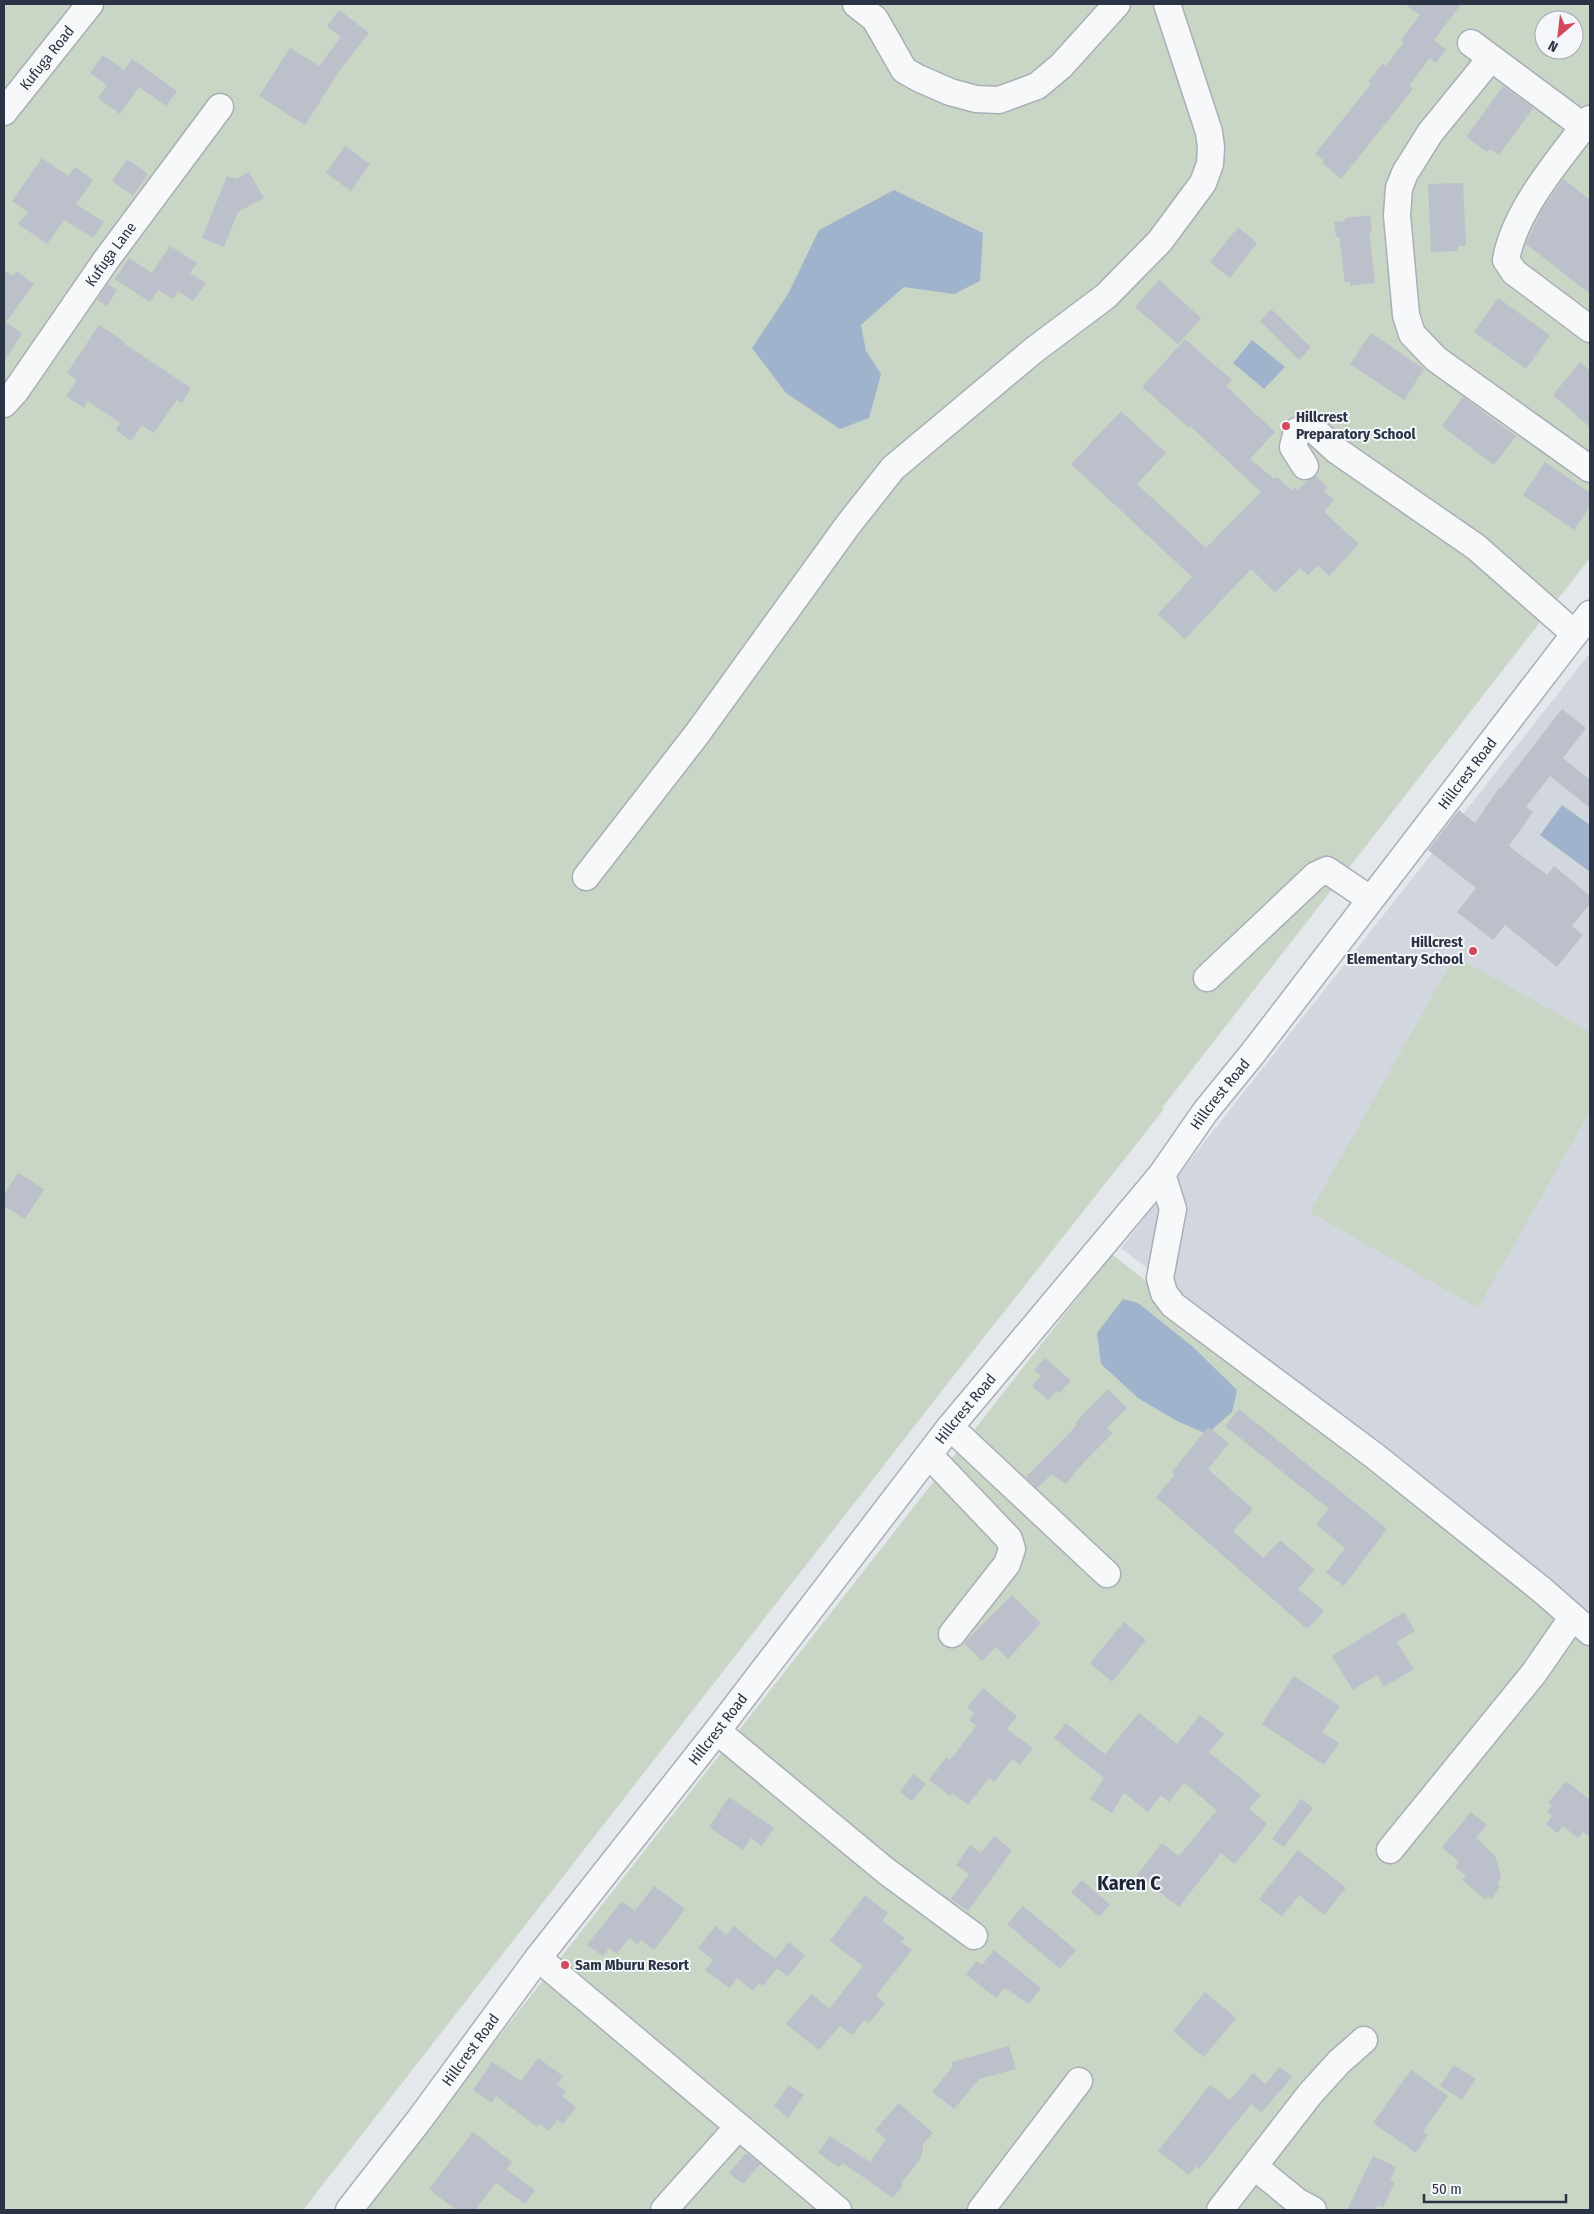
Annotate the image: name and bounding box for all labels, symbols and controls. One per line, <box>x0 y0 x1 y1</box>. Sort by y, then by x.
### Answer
north arrow <box>1534 10 1584 60</box>
street label: Kufuga Road <box>16 22 78 94</box>
text: N <box>1545 37 1561 56</box>
street label: Kufuga Lane <box>81 219 140 290</box>
place label: Hillcrest Preparatory School <box>1296 408 1417 443</box>
marker: Hillcrest Preparatory School <box>1280 420 1292 432</box>
street label: Hillcrest Road <box>1434 734 1501 813</box>
place label: Hillcrest Elementary School <box>1347 933 1464 968</box>
marker: Hillcrest Elementary School <box>1467 945 1479 957</box>
street label: Hillcrest Road <box>1187 1055 1254 1133</box>
street label: Hillcrest Road <box>931 1370 1000 1447</box>
street label: Hillcrest Road <box>685 1690 751 1769</box>
district label: Karen C <box>1097 1871 1161 1895</box>
place label: Sam Mburu Resort <box>575 1956 690 1974</box>
marker: Sam Mburu Resort <box>559 1959 571 1971</box>
street label: Hillcrest Road <box>438 2010 503 2090</box>
scale bar <box>1424 2172 1566 2204</box>
text: 50 m <box>1432 2180 1462 2198</box>

